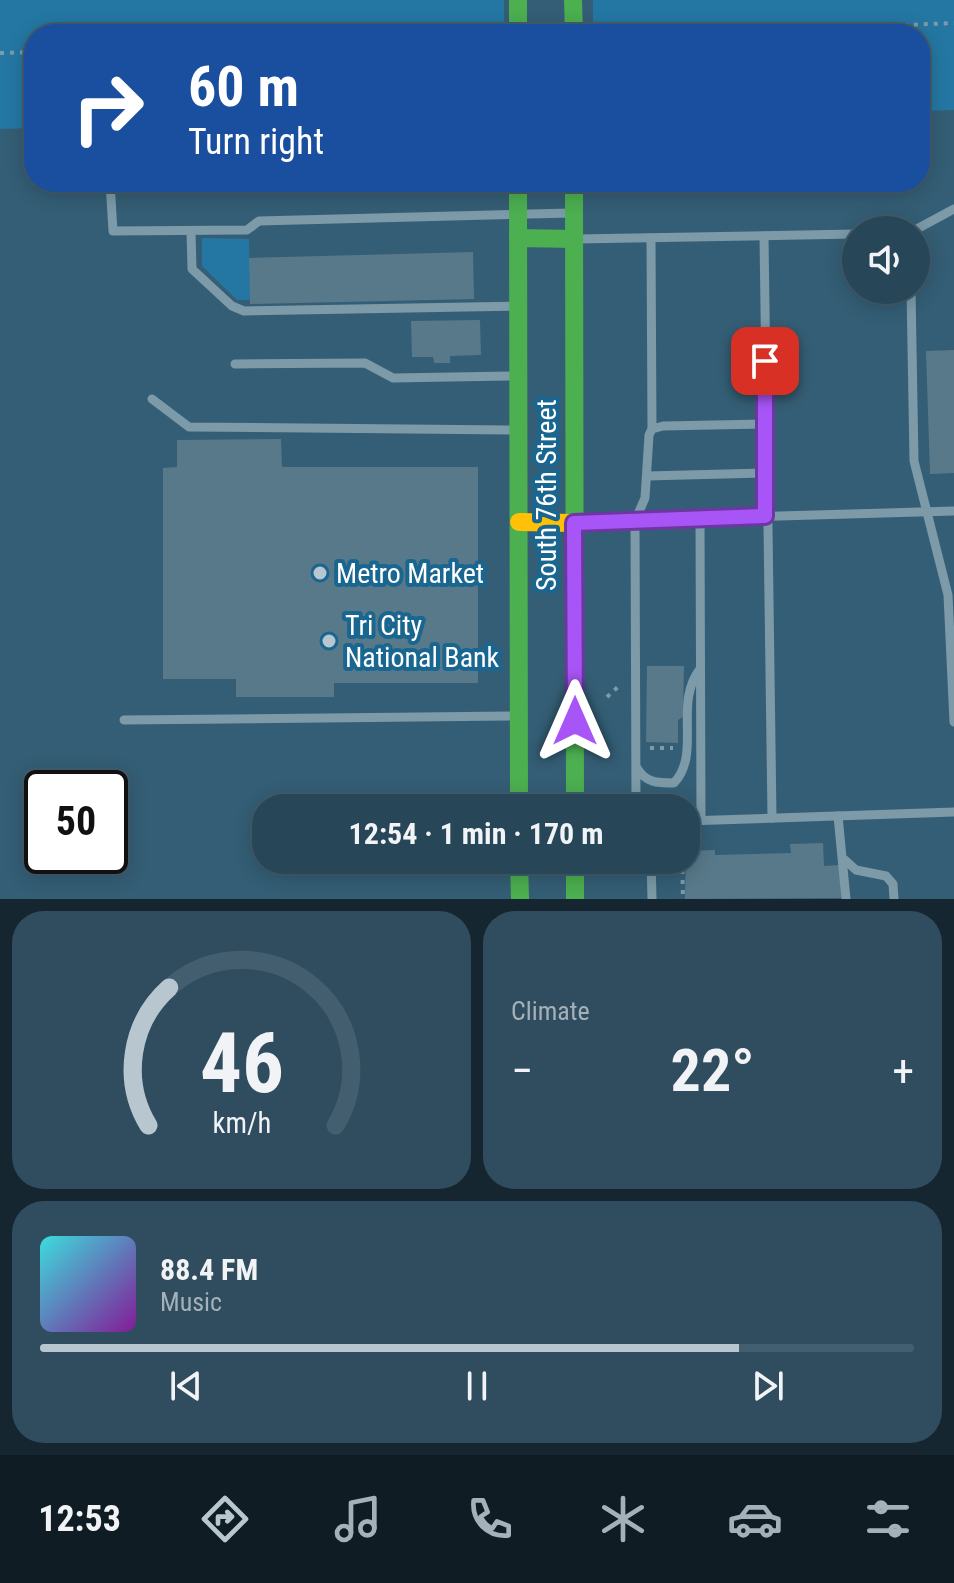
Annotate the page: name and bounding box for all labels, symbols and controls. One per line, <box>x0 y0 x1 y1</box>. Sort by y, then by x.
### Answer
text: 60 m <box>188 54 299 120</box>
icon: right <box>56 56 160 160</box>
text: Turn right <box>188 121 324 163</box>
map controls <box>842 216 930 304</box>
button: sound <box>842 216 930 304</box>
pin <box>731 327 799 395</box>
icon: arrive <box>743 339 787 383</box>
street label: South 76th Street <box>530 399 563 591</box>
place label: Metro Market <box>336 557 484 590</box>
marker: Metro Market <box>311 564 329 582</box>
place label: Tri City National Bank <box>345 609 500 674</box>
marker: Tri City National Bank <box>320 632 338 650</box>
position arrow <box>533 679 617 763</box>
speed limit sign: 50 <box>24 770 128 874</box>
text: 12:54 · 1 min · 170 m <box>349 816 603 851</box>
text: Climate <box>511 996 590 1026</box>
text: 46 <box>199 1015 284 1112</box>
text: 22° <box>671 1035 755 1106</box>
text: − <box>511 1045 533 1097</box>
text: + <box>892 1045 914 1097</box>
text: km/h <box>212 1106 271 1140</box>
text: 88.4 FM <box>160 1252 258 1287</box>
text: Music <box>160 1287 222 1317</box>
icon: previous <box>164 1364 208 1408</box>
icon: pause <box>455 1364 499 1408</box>
icon: next <box>746 1364 790 1408</box>
icon: directions <box>197 1491 253 1547</box>
icon: music <box>330 1491 386 1547</box>
icon: phone <box>462 1491 518 1547</box>
icon: climate <box>595 1491 651 1547</box>
icon: car <box>727 1491 783 1547</box>
icon: filters <box>860 1491 916 1547</box>
text: 12:53 <box>38 1498 121 1540</box>

